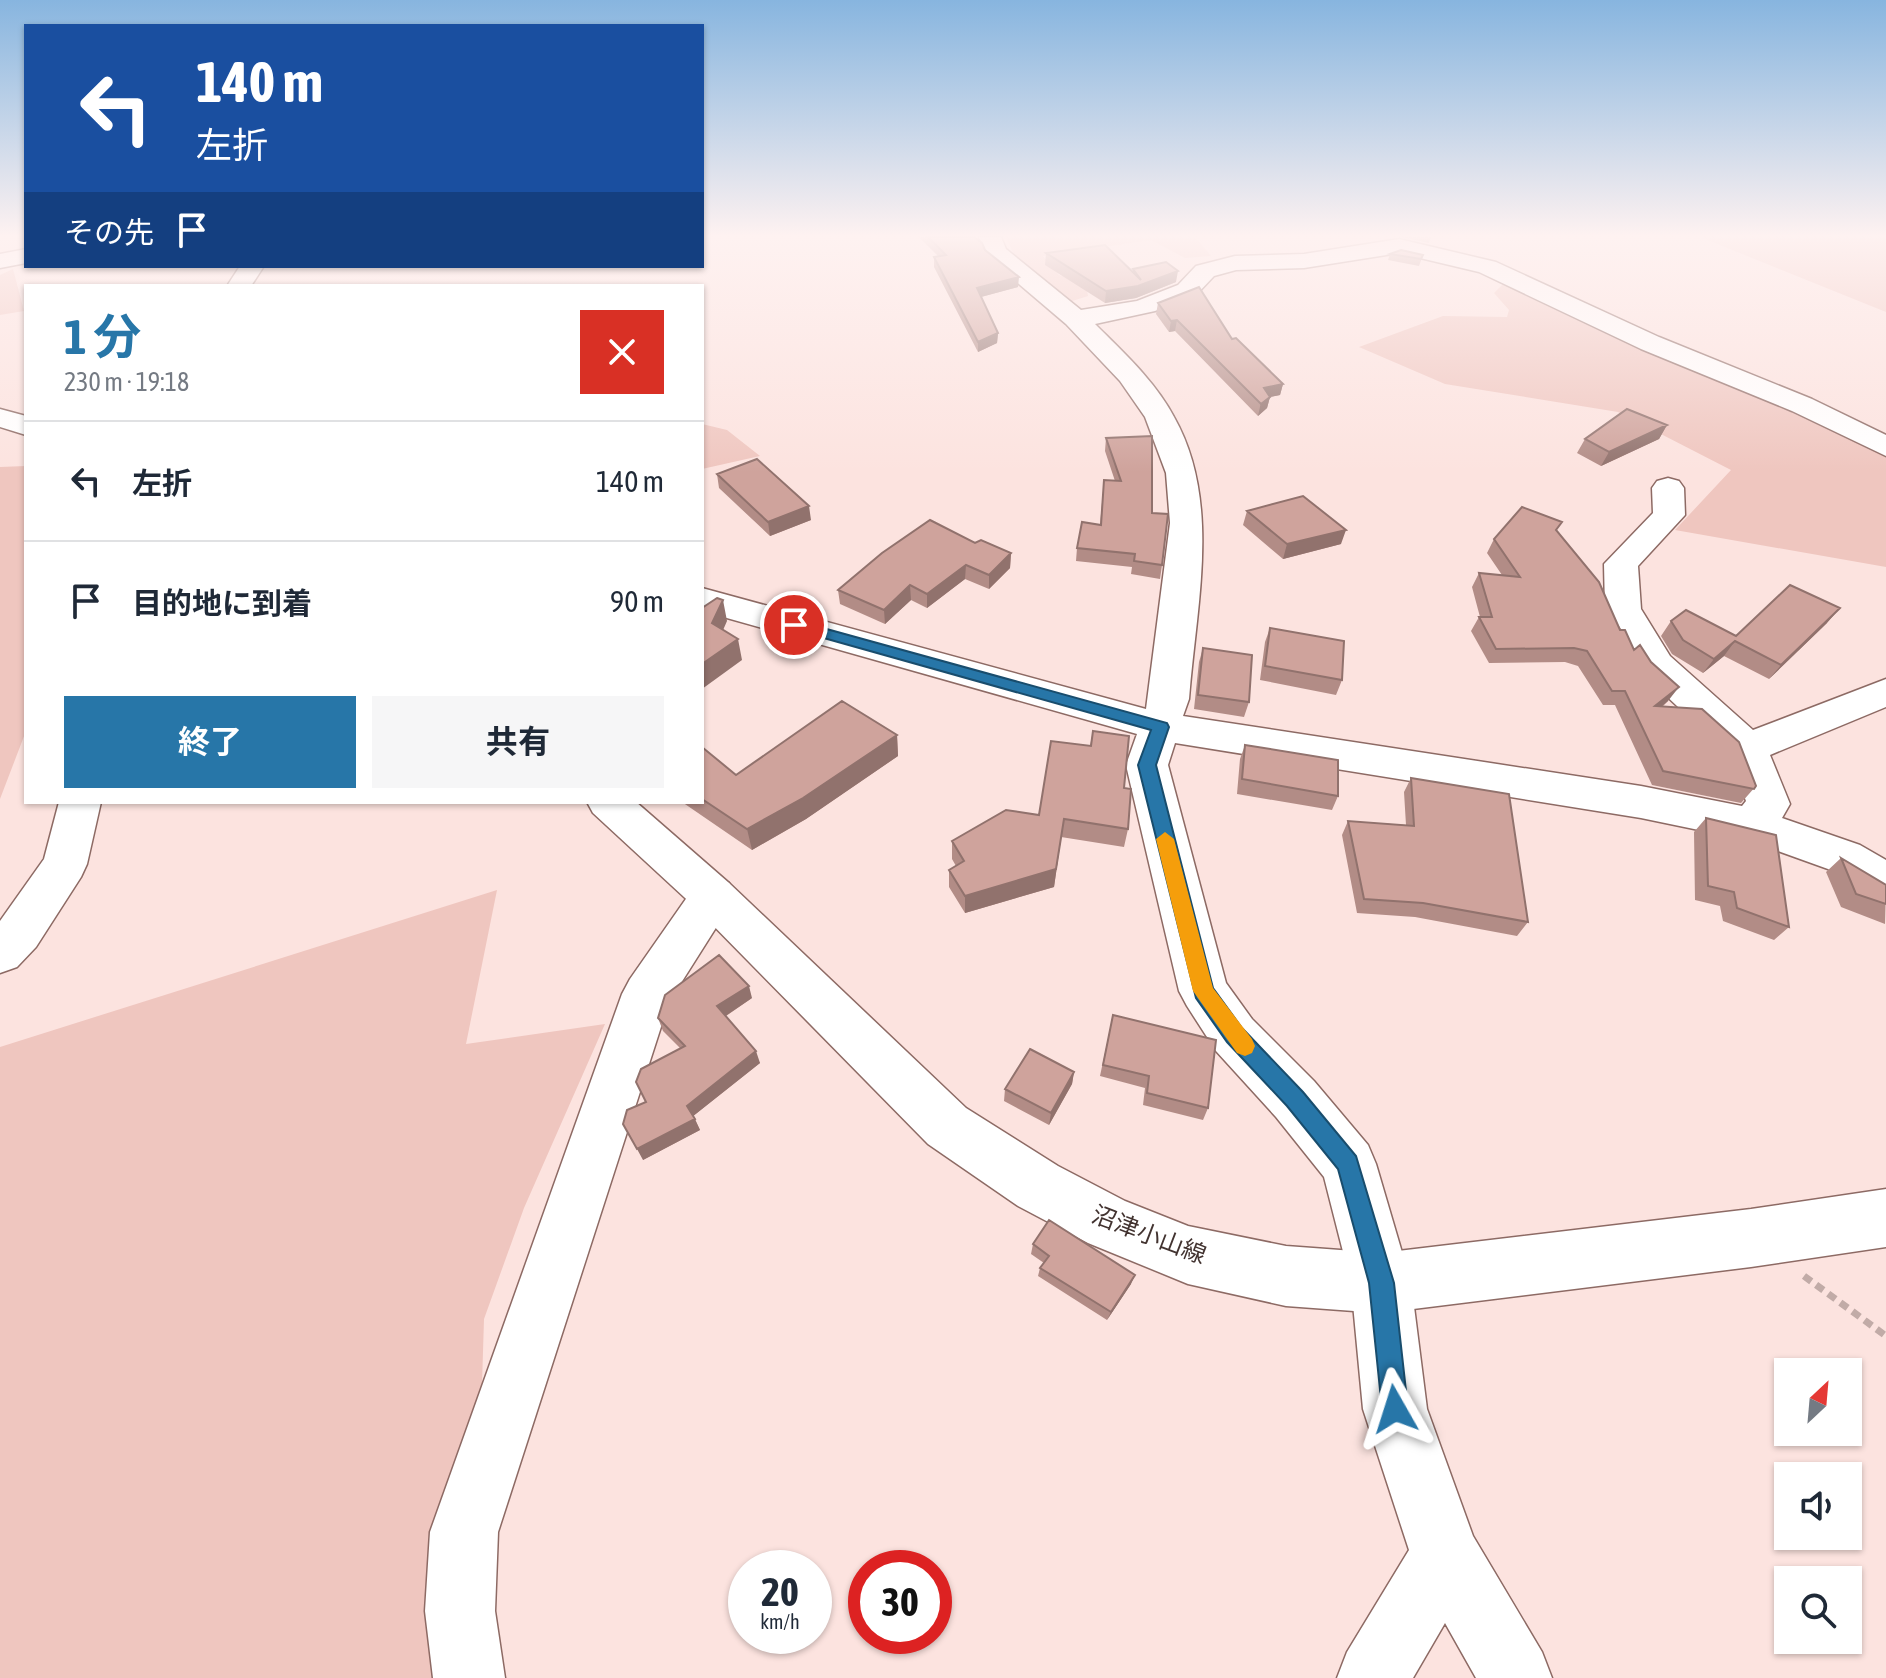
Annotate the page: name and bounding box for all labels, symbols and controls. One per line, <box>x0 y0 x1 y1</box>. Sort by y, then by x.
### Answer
text: 140 m <box>196 50 323 114</box>
icon: left <box>64 56 168 160</box>
text: 左折 <box>196 124 268 166</box>
icon: arrive <box>170 208 214 252</box>
text: その先 <box>64 215 154 249</box>
text: 1 分 <box>64 309 141 364</box>
button: close <box>580 310 664 394</box>
text: 230 m · 19:18 <box>64 367 189 397</box>
icon: left <box>64 459 108 503</box>
text: 140 m <box>596 464 664 498</box>
text: 左折 <box>132 466 192 500</box>
icon: arrive <box>64 579 108 623</box>
text: 90 m <box>610 584 664 618</box>
text: 目的地に到着 <box>132 586 312 620</box>
pin <box>760 591 828 659</box>
icon: arrive <box>772 603 816 647</box>
button: 終了 <box>64 696 356 788</box>
button: 共有 <box>372 696 664 788</box>
street label: 沼津小山線 <box>1088 1200 1210 1269</box>
north arrow <box>1774 1358 1862 1446</box>
map controls <box>1774 1358 1862 1654</box>
position arrow <box>1353 1367 1437 1451</box>
button: sound <box>1774 1462 1862 1550</box>
speed limit sign: 30 <box>848 1550 952 1654</box>
button: search <box>1774 1566 1862 1654</box>
text: 20 <box>761 1569 799 1614</box>
text: km/h <box>760 1610 800 1633</box>

